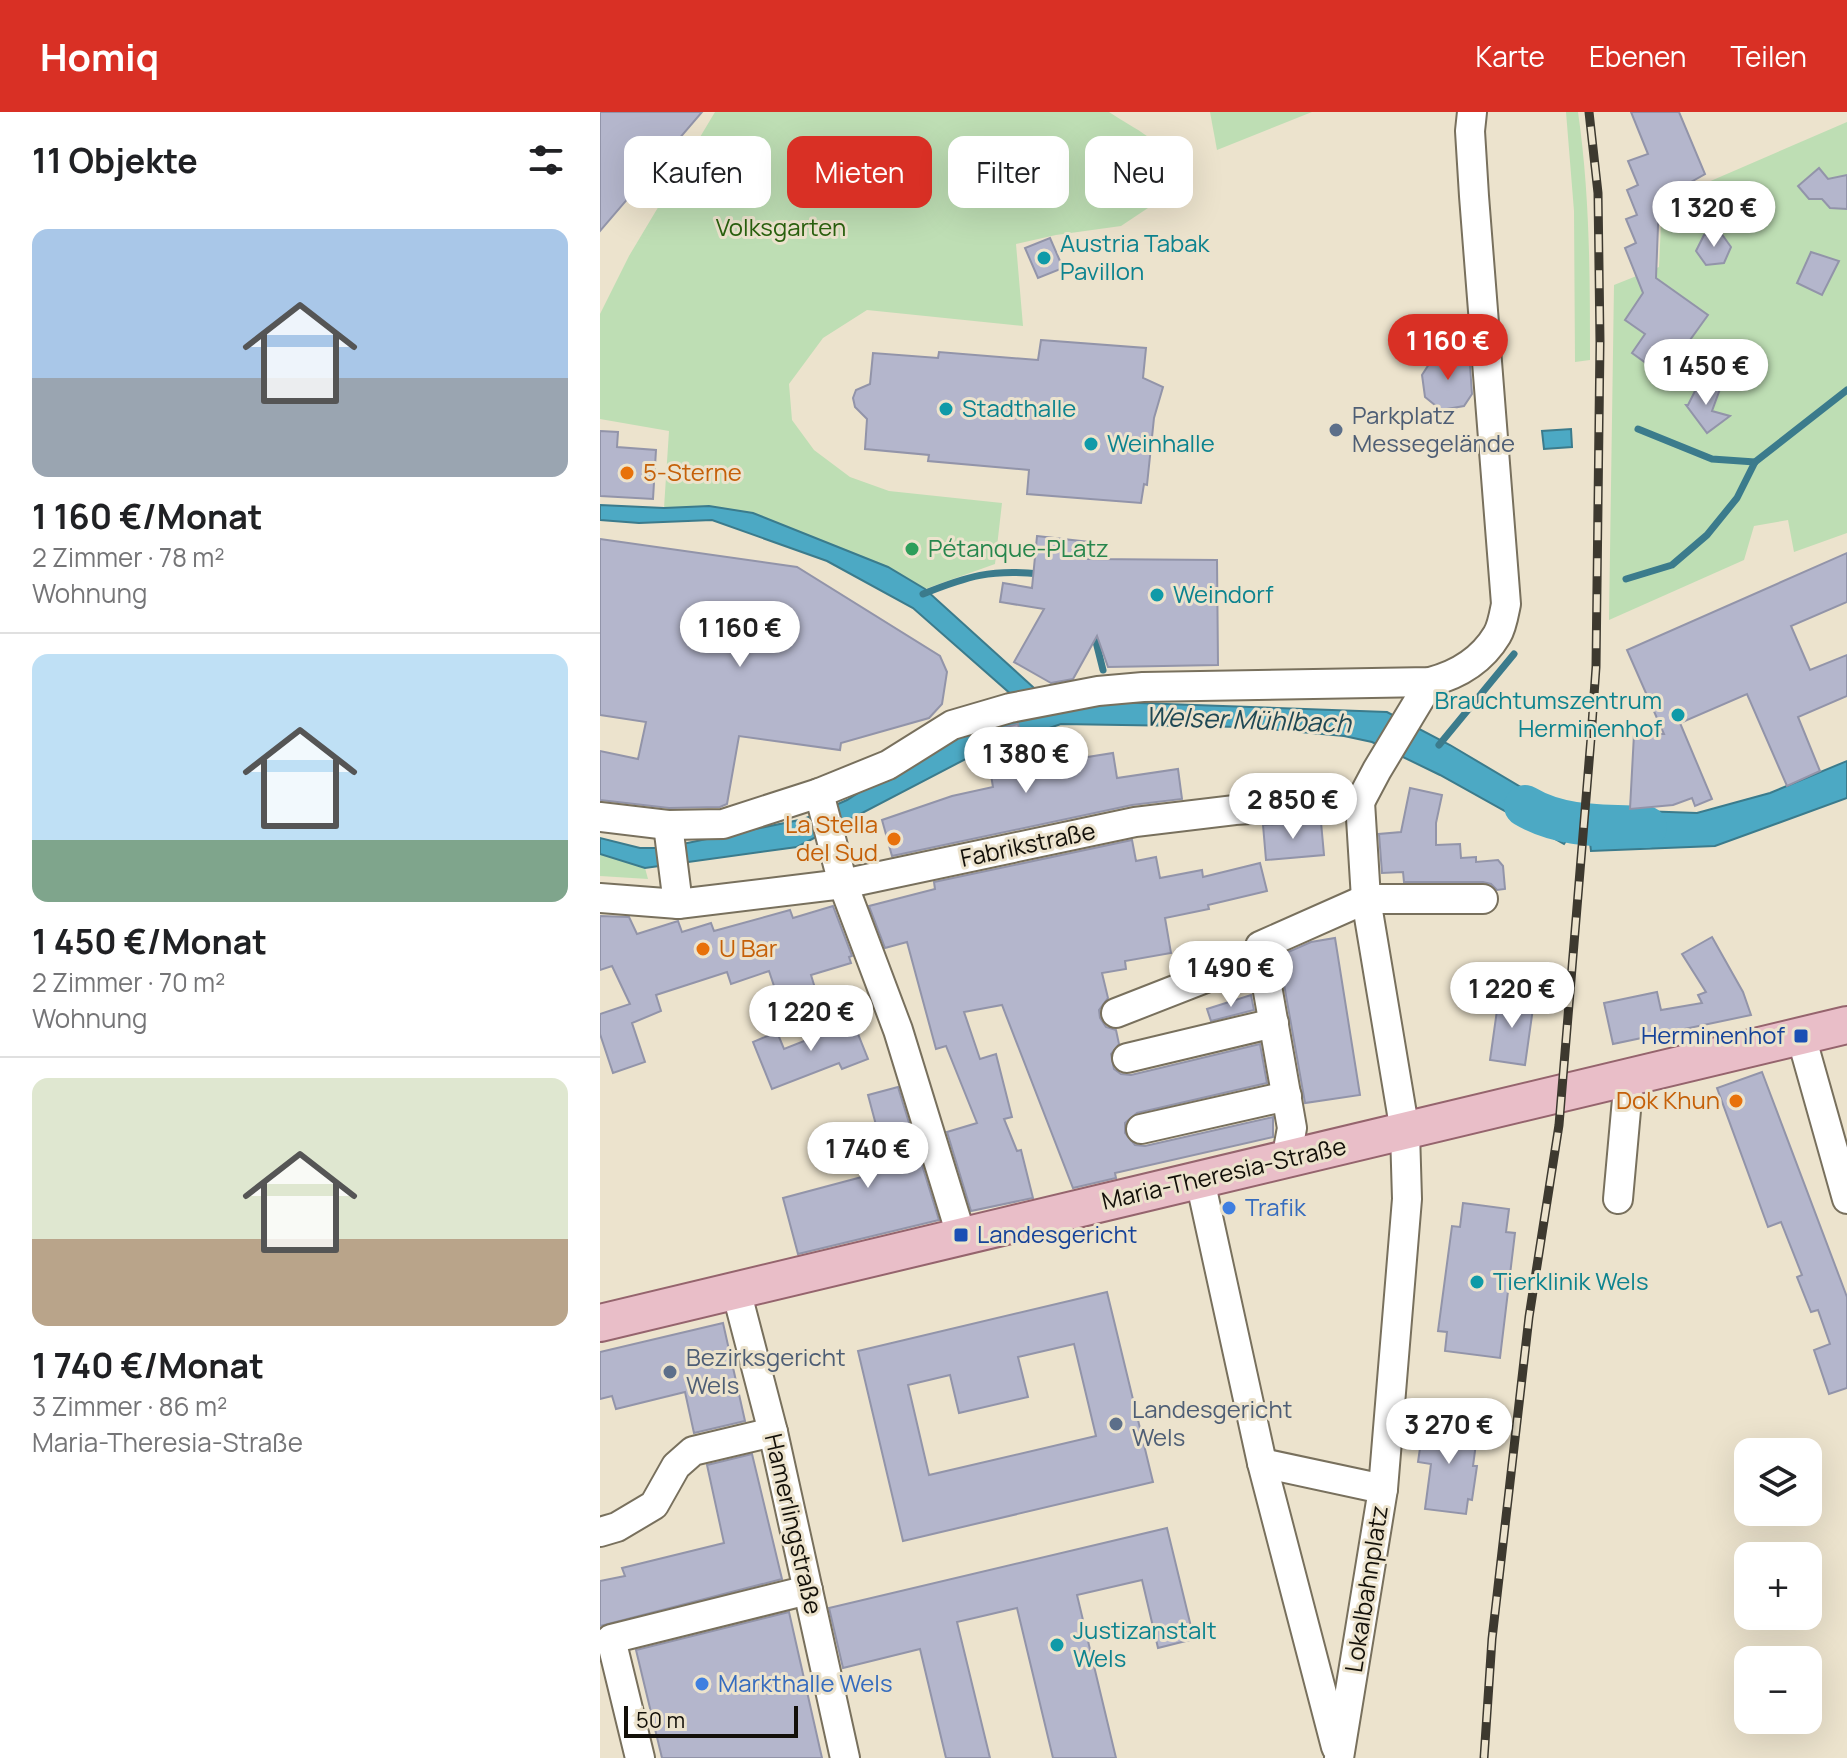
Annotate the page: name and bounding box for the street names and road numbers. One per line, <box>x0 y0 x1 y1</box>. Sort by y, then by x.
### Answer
street label: Fabrikstraße <box>957 813 1098 874</box>
street label: Maria-Theresia-Straße <box>1098 1128 1349 1217</box>
street label: Hamerlingstraße <box>758 1430 831 1617</box>
street label: Lokalbahnplatz <box>1336 1503 1395 1675</box>

